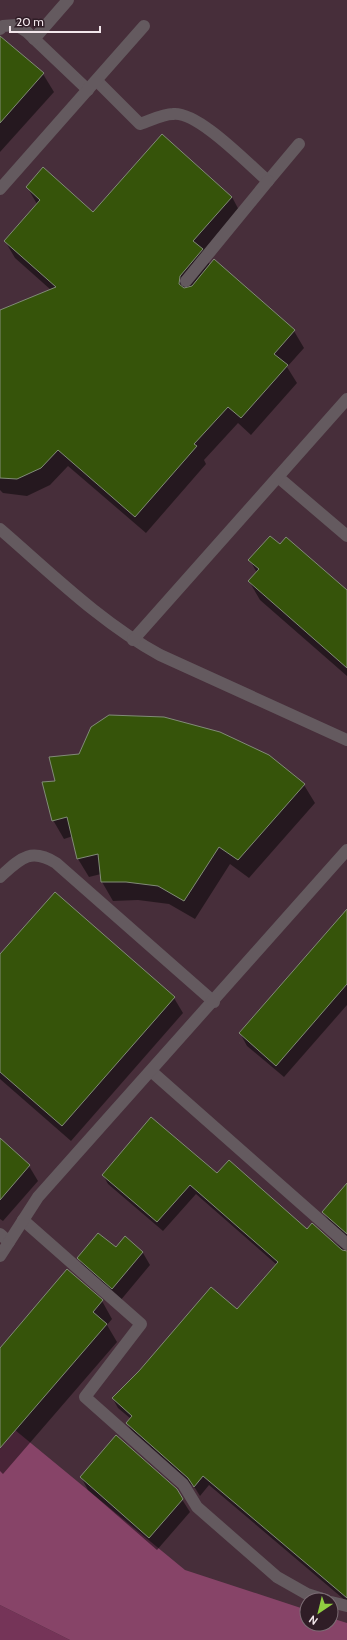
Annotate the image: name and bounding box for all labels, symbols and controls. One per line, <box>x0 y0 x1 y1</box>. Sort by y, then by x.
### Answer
scale bar <box>10 8 100 34</box>
text: 20 m <box>16 14 44 29</box>
north arrow <box>299 1592 339 1632</box>
text: N <box>306 1612 320 1628</box>

